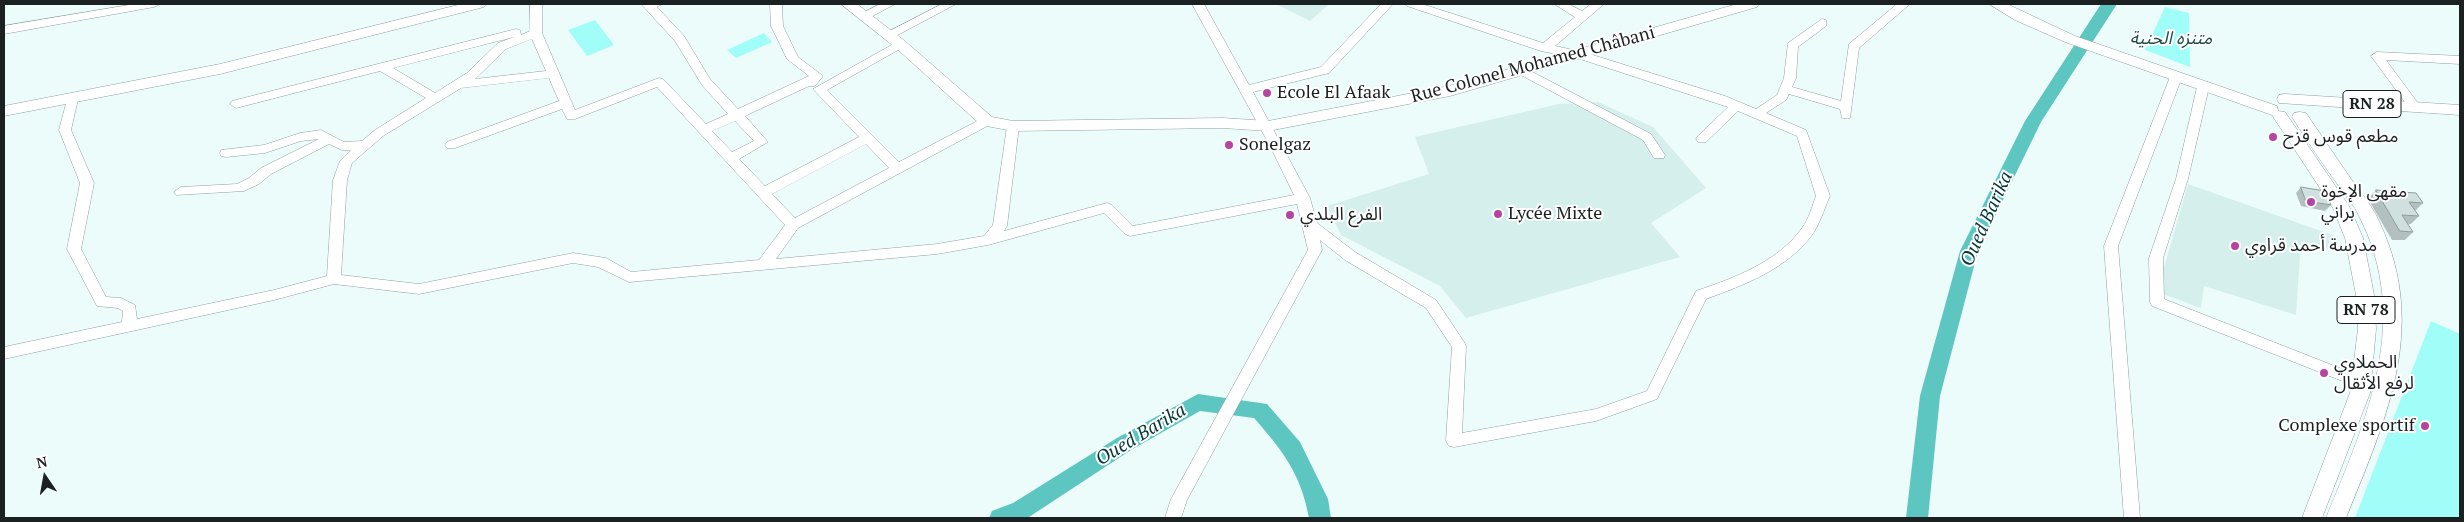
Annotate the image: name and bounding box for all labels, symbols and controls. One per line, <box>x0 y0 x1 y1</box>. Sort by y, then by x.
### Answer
street label: Rue Colonel Mohamed Châbani <box>1409 22 1657 108</box>
park label: متنزه الحنية <box>2130 28 2212 50</box>
place label: Ecole El Afaak <box>1277 82 1391 104</box>
marker: Ecole El Afaak <box>1261 87 1273 99</box>
road number: RN 28 <box>2343 90 2401 118</box>
place label: مطعم قوس قزح <box>2283 126 2398 148</box>
marker: مطعم قوس قزح <box>2267 131 2279 143</box>
place label: Sonelgaz <box>1239 134 1311 156</box>
marker: Sonelgaz <box>1223 139 1235 151</box>
water label: Oued Barika <box>1956 168 2018 270</box>
place label: مقهى الإخوة براني <box>2321 181 2407 223</box>
marker: مقهى الإخوة براني <box>2305 196 2317 208</box>
place label: Lycée Mixte <box>1508 203 1602 225</box>
place label: الفرع البلدي <box>1300 204 1382 226</box>
marker: Lycée Mixte <box>1492 208 1504 220</box>
marker: الفرع البلدي <box>1284 209 1296 221</box>
place label: مدرسة أحمد قراوي <box>2245 235 2377 257</box>
marker: مدرسة أحمد قراوي <box>2229 240 2241 252</box>
road number: RN 78 <box>2337 296 2395 324</box>
place label: الحملاوي لرفع الأثقال <box>2334 352 2414 394</box>
marker: الحملاوي لرفع الأثقال <box>2318 367 2330 379</box>
water label: Oued Barika <box>1092 399 1190 471</box>
place label: Complexe sportif <box>2278 415 2415 437</box>
marker: Complexe sportif <box>2419 420 2431 432</box>
text: N <box>35 451 49 472</box>
north arrow <box>20 452 70 502</box>

